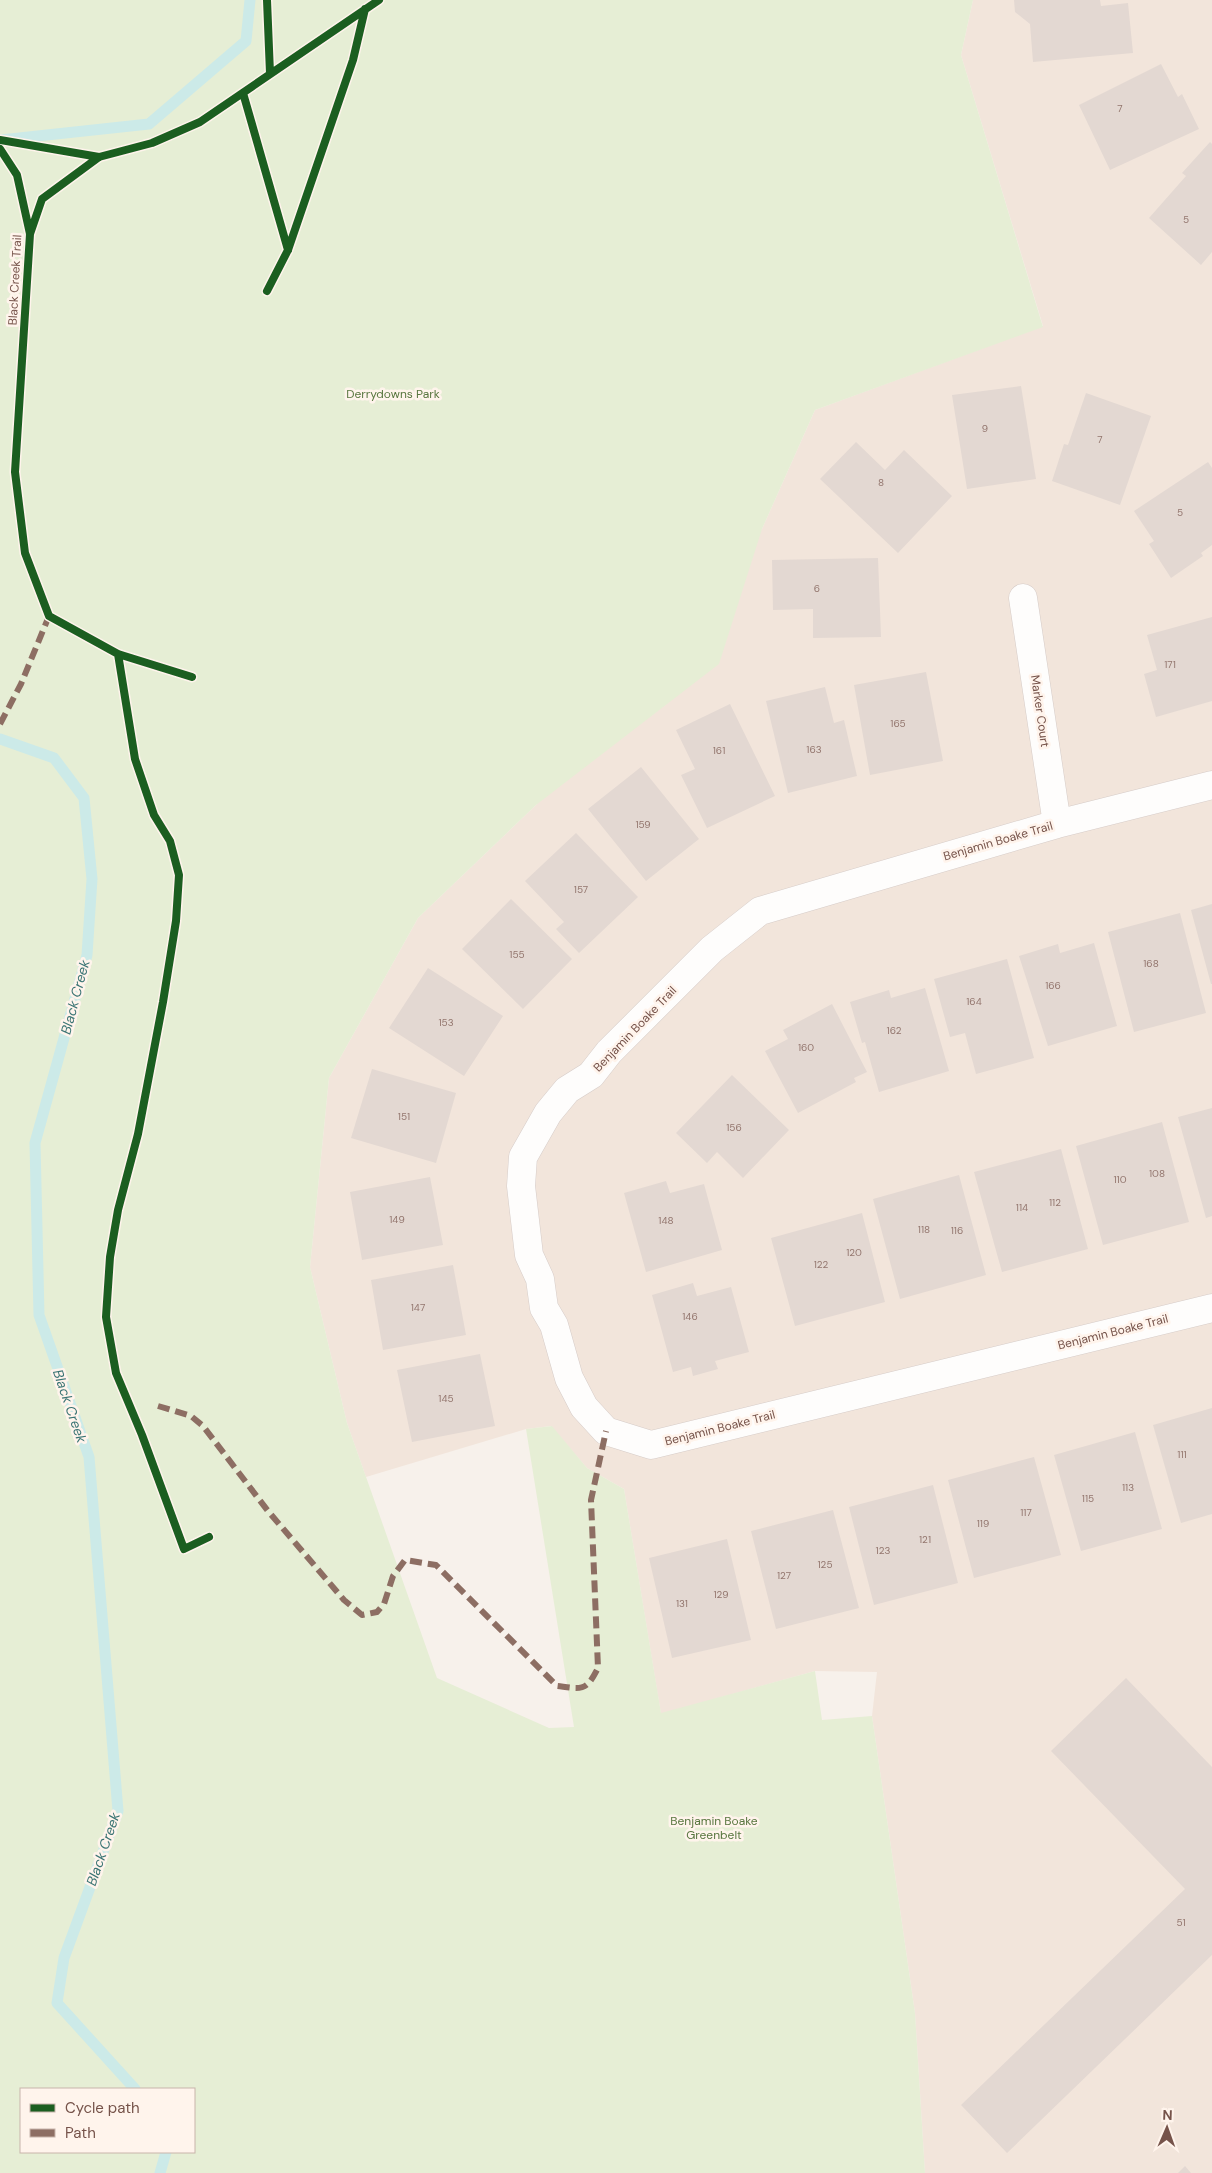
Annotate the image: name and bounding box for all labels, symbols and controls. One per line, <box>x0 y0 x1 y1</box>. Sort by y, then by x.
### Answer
house number: 7 <box>1117 102 1123 115</box>
house number: 5 <box>1183 213 1189 226</box>
street label: Black Creek Trail <box>5 234 25 326</box>
park label: Derrydowns Park <box>346 386 440 402</box>
house number: 9 <box>982 422 988 435</box>
house number: 7 <box>1097 433 1103 446</box>
house number: 8 <box>878 476 884 489</box>
house number: 5 <box>1177 506 1183 519</box>
house number: 6 <box>814 582 820 595</box>
house number: 171 <box>1164 658 1176 671</box>
street label: Marker Court <box>1027 674 1053 748</box>
house number: 165 <box>890 717 906 730</box>
house number: 163 <box>806 743 822 756</box>
house number: 161 <box>713 744 725 757</box>
house number: 159 <box>635 818 651 831</box>
street label: Benjamin Boake Trail <box>941 818 1055 864</box>
house number: 157 <box>574 883 588 896</box>
house number: 155 <box>509 948 525 961</box>
water label: Black Creek <box>56 957 94 1036</box>
house number: 168 <box>1143 957 1159 970</box>
house number: 166 <box>1045 979 1061 992</box>
street label: Benjamin Boake Trail <box>590 983 680 1075</box>
house number: 164 <box>966 995 982 1008</box>
house number: 153 <box>438 1016 454 1029</box>
house number: 162 <box>887 1024 902 1037</box>
house number: 160 <box>798 1041 814 1054</box>
house number: 151 <box>398 1110 410 1123</box>
house number: 156 <box>726 1121 742 1134</box>
house number: 108 <box>1149 1167 1165 1180</box>
house number: 110 <box>1113 1173 1127 1186</box>
house number: 112 <box>1049 1196 1061 1209</box>
house number: 114 <box>1016 1201 1028 1214</box>
house number: 149 <box>389 1213 405 1226</box>
house number: 148 <box>658 1214 674 1227</box>
house number: 118 <box>918 1223 930 1236</box>
house number: 116 <box>951 1224 963 1237</box>
house number: 120 <box>846 1246 862 1259</box>
house number: 122 <box>814 1258 829 1271</box>
house number: 147 <box>411 1301 425 1314</box>
house number: 146 <box>682 1310 698 1323</box>
street label: Benjamin Boake Trail <box>1056 1311 1170 1353</box>
water label: Black Creek <box>49 1367 91 1446</box>
house number: 145 <box>438 1392 454 1405</box>
street label: Benjamin Boake Trail <box>663 1407 777 1449</box>
house number: 111 <box>1177 1448 1187 1461</box>
house number: 113 <box>1122 1481 1134 1494</box>
house number: 115 <box>1082 1492 1094 1505</box>
house number: 117 <box>1020 1506 1032 1519</box>
house number: 119 <box>977 1517 989 1530</box>
house number: 121 <box>919 1533 931 1546</box>
house number: 123 <box>876 1544 890 1557</box>
house number: 125 <box>818 1558 832 1571</box>
house number: 127 <box>777 1569 791 1582</box>
house number: 129 <box>713 1588 729 1601</box>
house number: 131 <box>676 1597 688 1610</box>
water label: Black Creek <box>82 1809 124 1888</box>
park label: Benjamin Boake Greenbelt <box>670 1813 758 1843</box>
house number: 51 <box>1176 1916 1186 1929</box>
legend <box>20 2088 195 2153</box>
text: Cycle path <box>65 2098 140 2118</box>
north arrow <box>1142 2103 1192 2153</box>
text: N <box>1162 2106 1173 2124</box>
text: Path <box>65 2123 96 2143</box>

